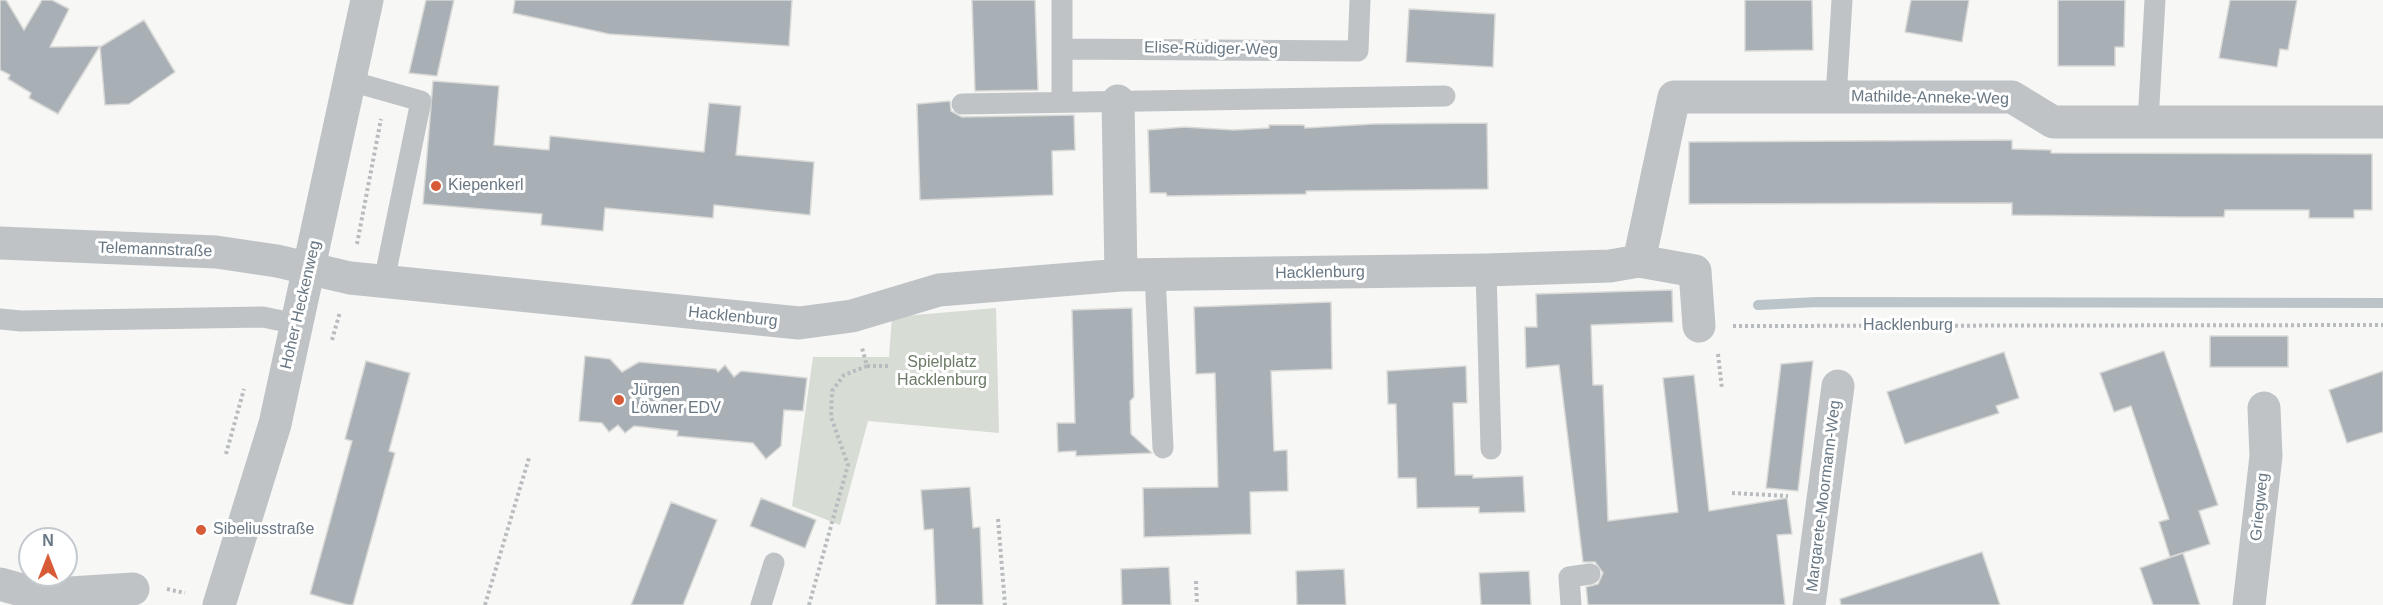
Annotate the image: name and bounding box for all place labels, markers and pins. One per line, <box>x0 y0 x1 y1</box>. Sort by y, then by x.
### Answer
place label: Kiepenkerl <box>448 176 524 196</box>
marker: Kiepenkerl <box>429 179 443 193</box>
place label: Jürgen Löwner EDV <box>631 381 721 419</box>
marker: Jürgen Löwner EDV <box>612 393 626 407</box>
place label: Sibeliusstraße <box>213 520 314 540</box>
marker: Sibeliusstraße <box>194 523 208 537</box>

